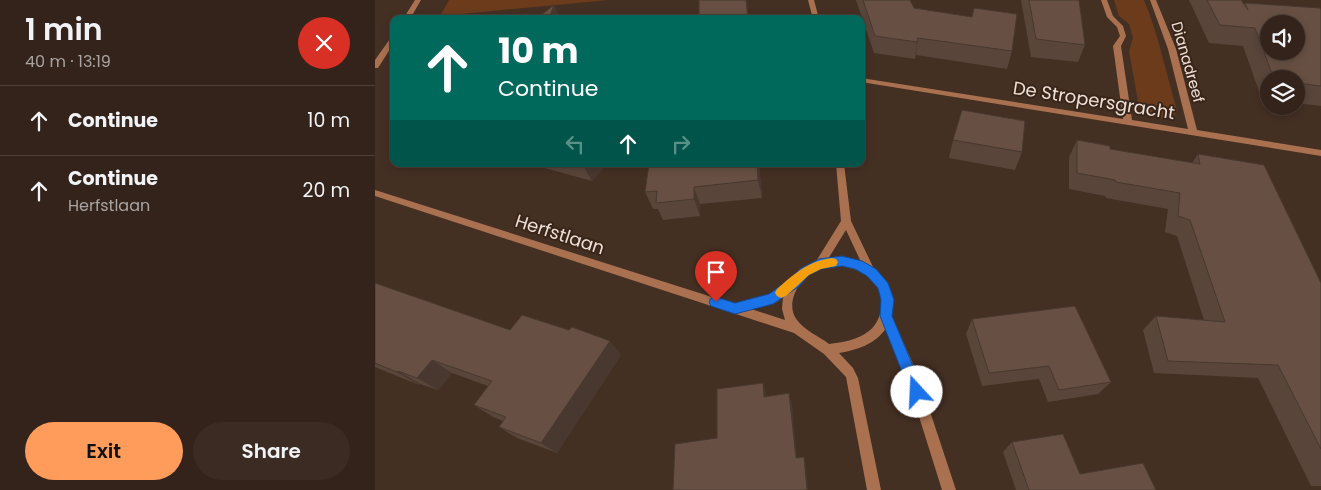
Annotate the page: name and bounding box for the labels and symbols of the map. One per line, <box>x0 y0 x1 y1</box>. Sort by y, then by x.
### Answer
street label: Dianadreef <box>1166 19 1210 105</box>
street label: De Stropersgracht <box>1011 75 1177 125</box>
street label: Herfstlaan <box>512 208 608 260</box>
pin <box>695 251 737 302</box>
position arrow <box>890 365 942 417</box>

